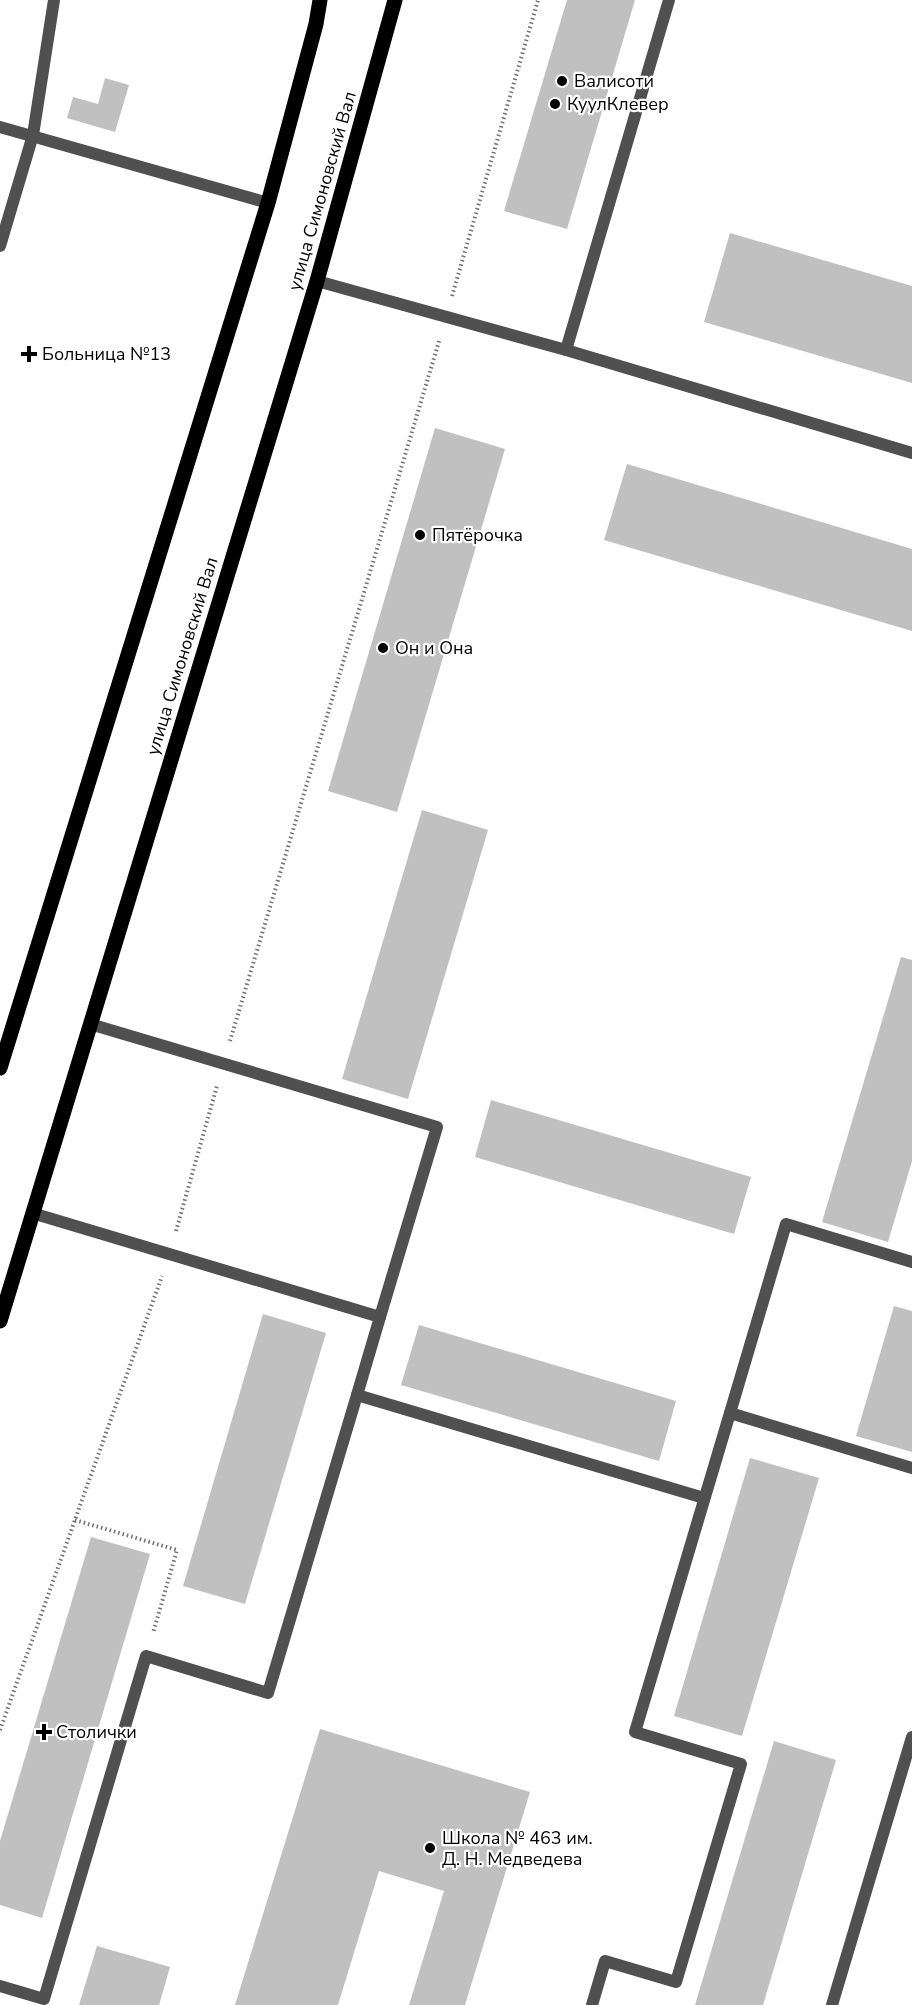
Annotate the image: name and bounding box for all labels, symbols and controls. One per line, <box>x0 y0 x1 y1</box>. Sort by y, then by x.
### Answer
place label: Валисоти <box>574 69 654 93</box>
marker: Валисоти <box>555 74 569 88</box>
street label: улица Симоновский Вал <box>282 89 362 293</box>
place label: КуулКлевер <box>567 92 669 116</box>
marker: КуулКлевер <box>548 97 562 111</box>
place label: Больница №13 <box>42 342 171 366</box>
marker: Больница №13 <box>20 345 38 363</box>
place label: Пятёрочка <box>432 523 523 547</box>
marker: Пятёрочка <box>413 528 427 542</box>
street label: улица Симоновский Вал <box>140 554 224 758</box>
place label: Он и Она <box>395 636 473 660</box>
marker: Он и Она <box>376 641 390 655</box>
place label: Столички <box>56 1720 137 1744</box>
marker: Столички <box>37 1725 51 1739</box>
place label: Школа № 463 им. Д. Н. Медведева <box>442 1826 593 1871</box>
marker: Школа № 463 им. Д. Н. Медведева <box>423 1841 437 1855</box>

